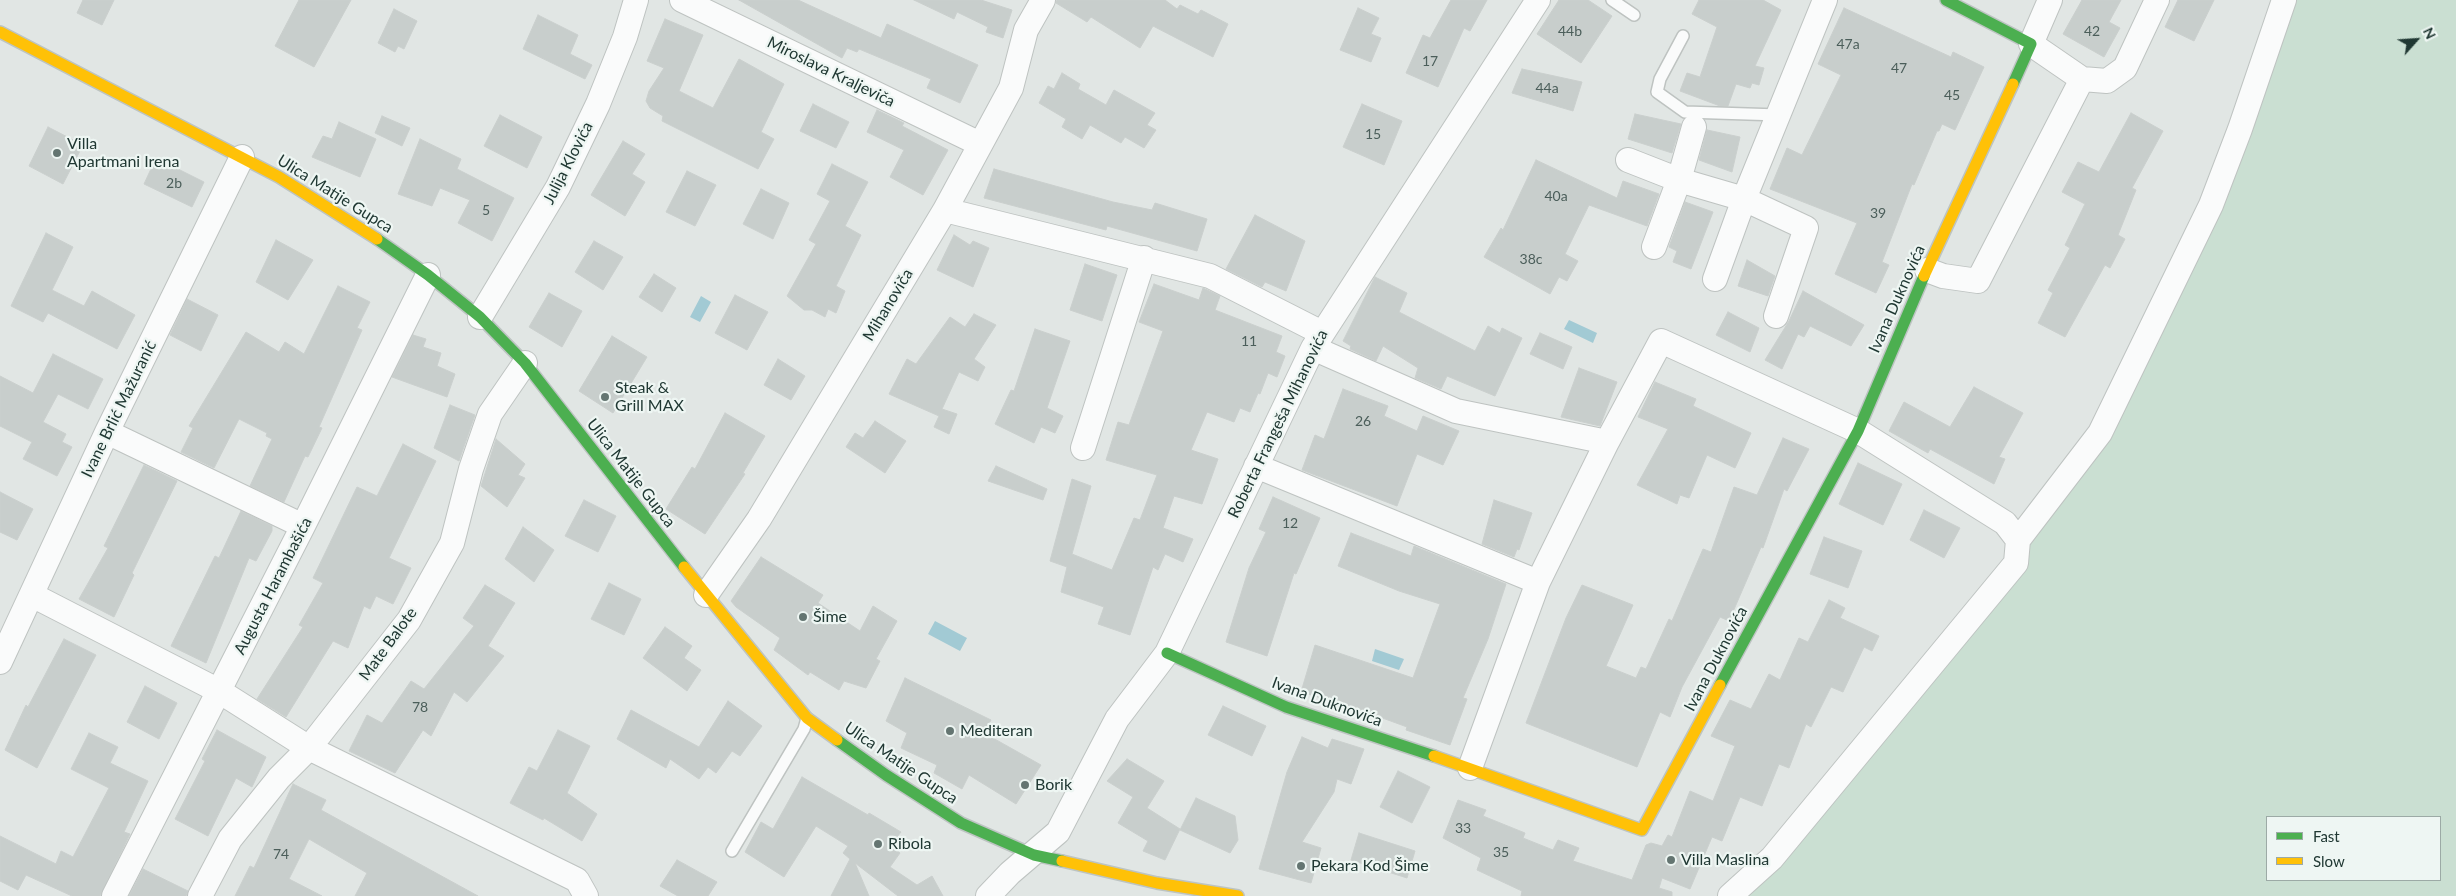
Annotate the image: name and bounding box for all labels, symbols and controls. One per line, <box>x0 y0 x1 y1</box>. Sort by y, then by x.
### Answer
north arrow <box>2391 15 2441 65</box>
house number: 44b <box>1558 23 1582 39</box>
house number: 42 <box>2084 23 2100 39</box>
text: N <box>2420 25 2440 42</box>
street label: Miroslava Kraljeviča <box>764 33 898 111</box>
house number: 47a <box>1836 36 1860 52</box>
house number: 17 <box>1422 53 1438 69</box>
house number: 47 <box>1891 60 1907 76</box>
house number: 44a <box>1535 80 1559 96</box>
house number: 45 <box>1944 87 1960 103</box>
street label: Julija Klovića <box>539 119 597 207</box>
house number: 15 <box>1365 126 1381 142</box>
place label: Villa Apartmani Irena <box>67 134 179 172</box>
marker: Villa Apartmani Irena <box>51 147 63 159</box>
street label: Ulica Matije Gupca <box>274 151 396 237</box>
house number: 2b <box>166 175 182 191</box>
house number: 40a <box>1544 188 1568 204</box>
house number: 5 <box>482 202 490 218</box>
house number: 39 <box>1870 205 1886 221</box>
street label: Ivana Duknovića <box>1865 242 1929 356</box>
house number: 38c <box>1520 251 1542 267</box>
street label: Mihanoviča <box>859 265 917 345</box>
street label: Roberta Frangeša Mihanovića <box>1224 327 1332 521</box>
house number: 11 <box>1241 333 1257 349</box>
street label: Ivane Brlić Mažuranić <box>78 337 160 481</box>
place label: Steak & Grill MAX <box>615 378 684 416</box>
marker: Steak & Grill MAX <box>599 391 611 403</box>
house number: 26 <box>1355 413 1371 429</box>
street label: Ulica Matije Gupca <box>583 415 679 531</box>
street label: Augusta Harambašića <box>230 514 316 658</box>
house number: 12 <box>1282 515 1298 531</box>
street label: Ivana Duknovića <box>1680 603 1752 715</box>
street label: Mate Balote <box>355 604 421 684</box>
place label: Šime <box>813 607 847 627</box>
marker: Šime <box>797 611 809 623</box>
street label: Ivana Duknovića <box>1269 673 1385 731</box>
house number: 78 <box>412 699 428 715</box>
street label: Ulica Matije Gupca <box>841 718 961 808</box>
place label: Mediteran <box>960 721 1033 741</box>
marker: Mediteran <box>944 725 956 737</box>
place label: Borik <box>1035 775 1072 795</box>
marker: Borik <box>1019 779 1031 791</box>
legend <box>2266 816 2441 881</box>
house number: 33 <box>1455 820 1471 836</box>
text: Fast <box>2313 827 2340 845</box>
place label: Ribola <box>888 834 932 854</box>
marker: Ribola <box>872 838 884 850</box>
house number: 35 <box>1493 844 1509 860</box>
house number: 74 <box>273 846 289 862</box>
place label: Villa Maslina <box>1681 850 1769 870</box>
text: Slow <box>2313 852 2345 870</box>
marker: Villa Maslina <box>1665 854 1677 866</box>
place label: Pekara Kod Šime <box>1311 856 1429 876</box>
marker: Pekara Kod Šime <box>1295 860 1307 872</box>

